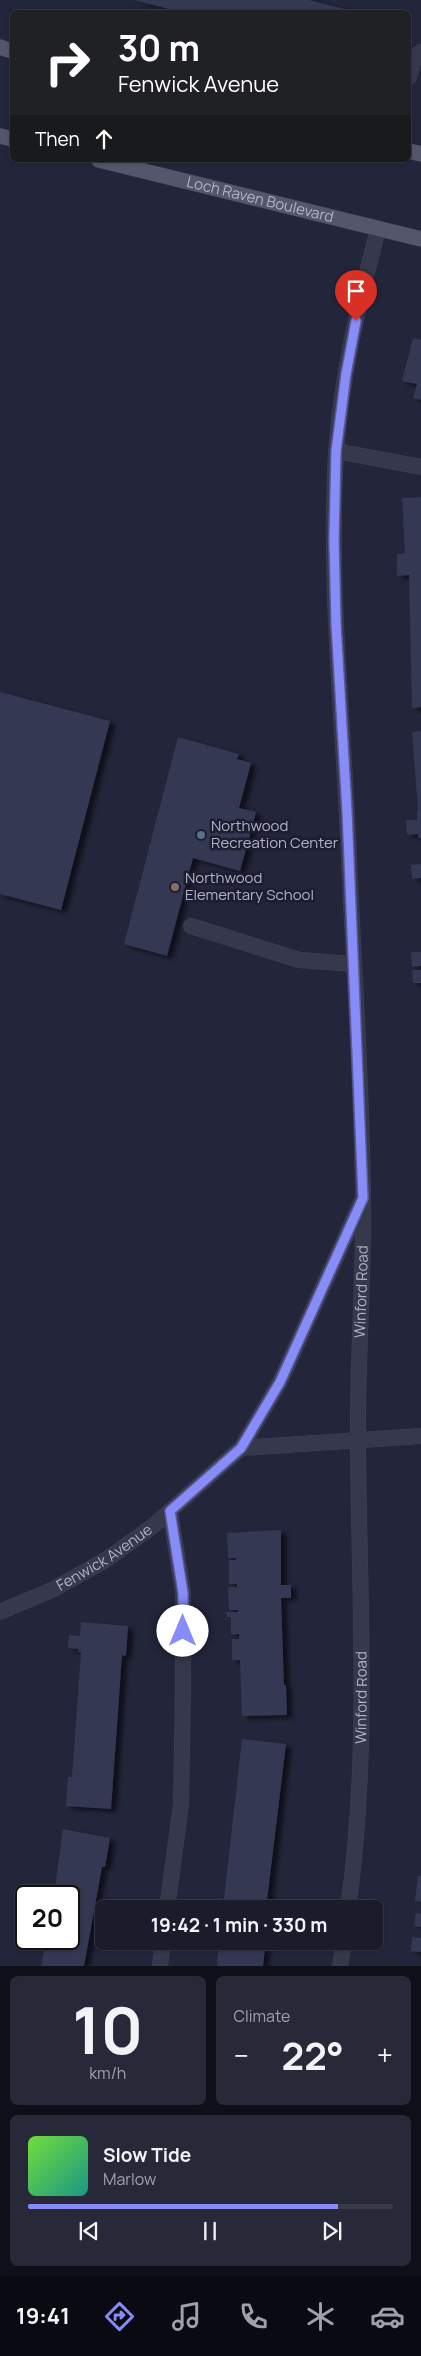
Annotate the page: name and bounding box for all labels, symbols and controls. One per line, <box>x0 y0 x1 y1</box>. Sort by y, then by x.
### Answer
text: 30 m <box>118 24 200 72</box>
icon: right <box>35 30 100 95</box>
text: Fenwick Avenue <box>118 69 279 99</box>
icon: ahead <box>90 125 118 153</box>
text: Then <box>35 126 80 152</box>
street label: Loch Raven Boulevard <box>185 171 336 227</box>
pin <box>335 270 377 321</box>
icon: arrive <box>342 277 370 305</box>
place label: Northwood Recreation Center <box>211 815 339 853</box>
marker: Northwood Recreation Center <box>195 829 207 841</box>
place label: Northwood Elementary School <box>185 867 314 905</box>
marker: Northwood Elementary School <box>169 881 181 893</box>
street label: Winford Road <box>349 1245 373 1338</box>
street label: Fenwick Avenue <box>52 1519 156 1596</box>
position arrow <box>156 1604 208 1656</box>
street label: Winford Road <box>350 1651 372 1744</box>
speed limit sign: 20 <box>15 1885 80 1950</box>
text: 19:42 · 1 min · 330 m <box>151 1912 327 1938</box>
text: 10 <box>72 1985 143 2074</box>
text: Climate <box>234 2005 290 2027</box>
text: 22° <box>282 2029 344 2081</box>
text: − <box>234 2036 249 2074</box>
text: + <box>377 2036 393 2074</box>
text: km/h <box>89 2062 126 2084</box>
text: Slow Tide <box>103 2142 191 2168</box>
text: Marlow <box>103 2168 156 2190</box>
icon: previous <box>75 2217 103 2245</box>
icon: pause <box>196 2217 224 2245</box>
icon: next <box>318 2217 346 2245</box>
icon: directions <box>102 2299 137 2334</box>
icon: music <box>169 2299 204 2334</box>
icon: phone <box>236 2299 271 2334</box>
icon: climate <box>303 2299 338 2334</box>
icon: car <box>370 2299 405 2334</box>
text: 19:41 <box>16 2301 70 2331</box>

